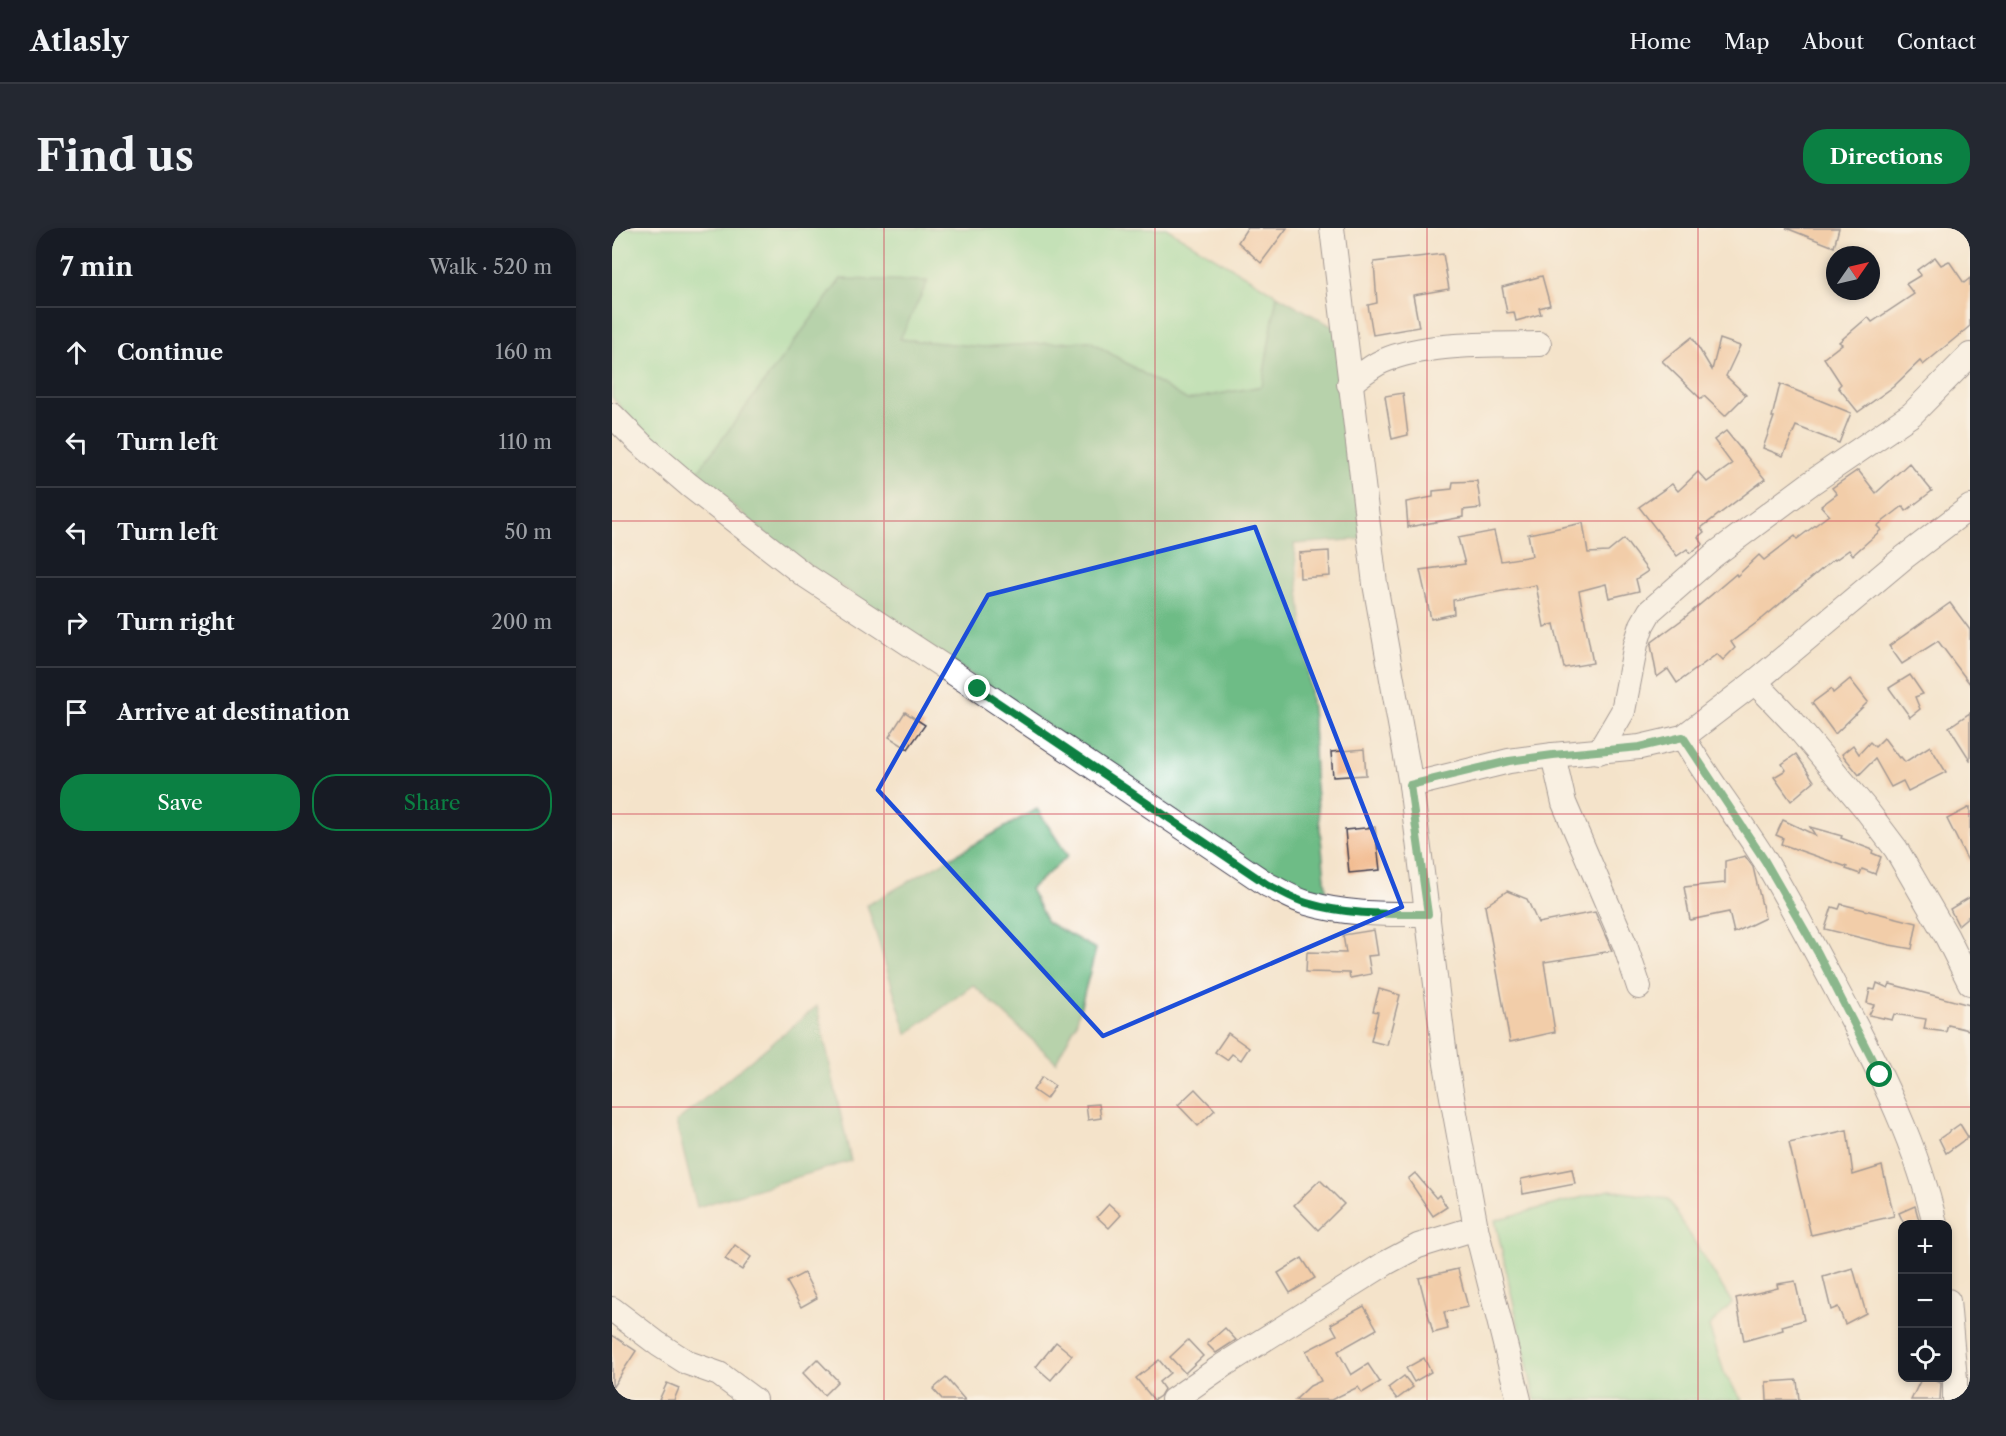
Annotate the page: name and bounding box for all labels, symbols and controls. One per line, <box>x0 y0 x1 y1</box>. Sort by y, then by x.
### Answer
text: Atlasly <box>30 24 129 58</box>
text: Home <box>1630 29 1691 54</box>
text: Map <box>1724 29 1769 54</box>
text: About <box>1802 29 1864 54</box>
text: Contact <box>1897 29 1976 54</box>
button: Directions <box>1803 129 1970 184</box>
text: Find us <box>36 130 194 182</box>
north arrow <box>1826 246 1880 300</box>
text: 7 min <box>60 251 133 283</box>
text: Walk · 520 m <box>429 255 552 279</box>
icon: ahead <box>60 336 93 369</box>
text: Continue <box>117 339 223 366</box>
text: 160 m <box>495 340 552 364</box>
icon: left <box>60 426 93 459</box>
text: Turn left <box>117 429 218 456</box>
text: 110 m <box>499 430 552 454</box>
icon: left <box>60 516 93 549</box>
text: Turn left <box>117 519 218 546</box>
text: 50 m <box>505 520 552 544</box>
icon: right <box>60 606 93 639</box>
text: Turn right <box>117 609 235 636</box>
text: 200 m <box>491 610 552 634</box>
route end <box>964 675 990 701</box>
icon: arrive <box>60 696 93 729</box>
text: Arrive at destination <box>117 699 350 726</box>
button: Save <box>60 774 300 831</box>
button: Share <box>312 774 552 831</box>
route start <box>1866 1061 1892 1087</box>
map controls <box>1898 1220 1952 1382</box>
button: + <box>1898 1220 1952 1274</box>
button: − <box>1898 1274 1952 1328</box>
button: locate <box>1898 1328 1952 1382</box>

